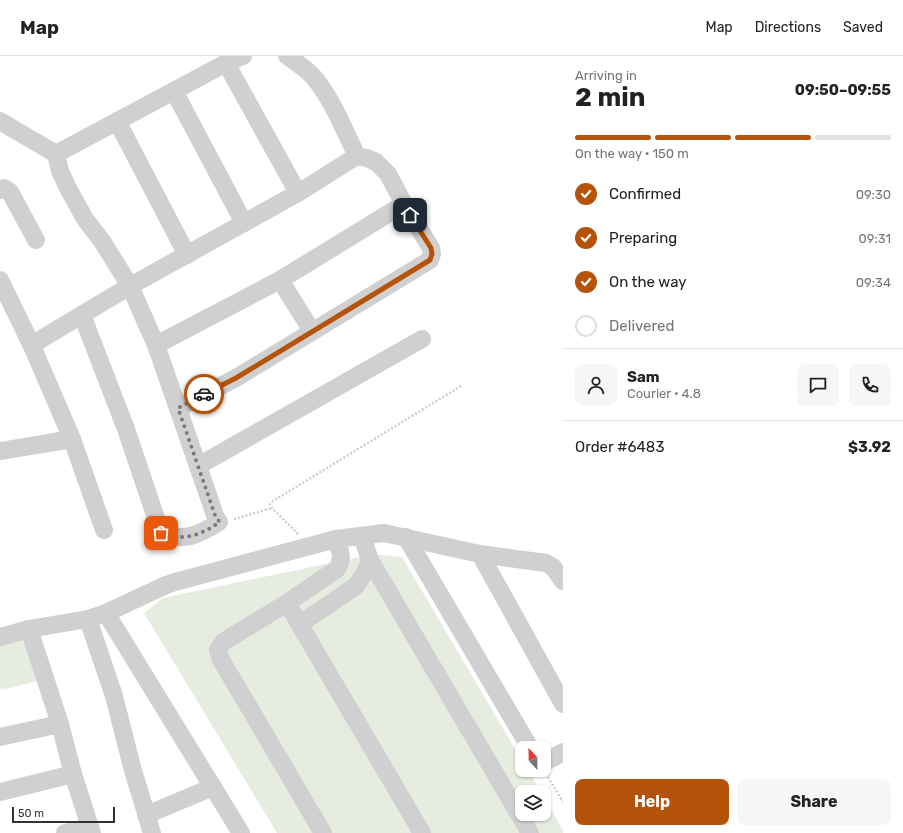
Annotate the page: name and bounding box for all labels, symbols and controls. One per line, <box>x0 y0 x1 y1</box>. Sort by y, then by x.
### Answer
text: Map <box>20 16 59 39</box>
text: Map <box>706 19 733 36</box>
text: Directions <box>755 19 821 36</box>
text: Saved <box>843 19 883 36</box>
text: Arriving in <box>575 68 637 83</box>
text: 09:50–09:55 <box>795 81 891 99</box>
text: 2 min <box>575 82 645 113</box>
text: On the way · 150 m <box>575 146 689 161</box>
icon: check <box>575 183 597 205</box>
text: Confirmed <box>609 185 681 203</box>
text: 09:30 <box>856 187 891 202</box>
pin <box>393 198 427 232</box>
icon: home <box>399 204 421 226</box>
icon: check <box>575 227 597 249</box>
text: Preparing <box>609 229 677 247</box>
text: 09:31 <box>859 231 891 246</box>
icon: check <box>575 271 597 293</box>
text: On the way <box>609 273 687 291</box>
text: 09:34 <box>856 275 891 290</box>
text: Delivered <box>609 317 674 335</box>
button: person <box>575 364 617 406</box>
button: chat <box>797 364 839 406</box>
button: phone <box>849 364 891 406</box>
text: Sam <box>627 368 660 386</box>
courier <box>184 374 224 414</box>
icon: car <box>193 383 215 405</box>
text: Courier · 4.8 <box>627 386 701 401</box>
text: Order #6483 <box>575 438 664 456</box>
text: $3.92 <box>848 438 891 456</box>
pin <box>144 516 178 550</box>
icon: bag <box>150 522 172 544</box>
north arrow <box>515 741 551 777</box>
map controls <box>515 741 551 821</box>
button: Help <box>575 779 729 825</box>
button: Share <box>737 779 891 825</box>
button: layers <box>515 785 551 821</box>
scale bar <box>12 805 115 824</box>
text: 50 m <box>18 807 44 820</box>

